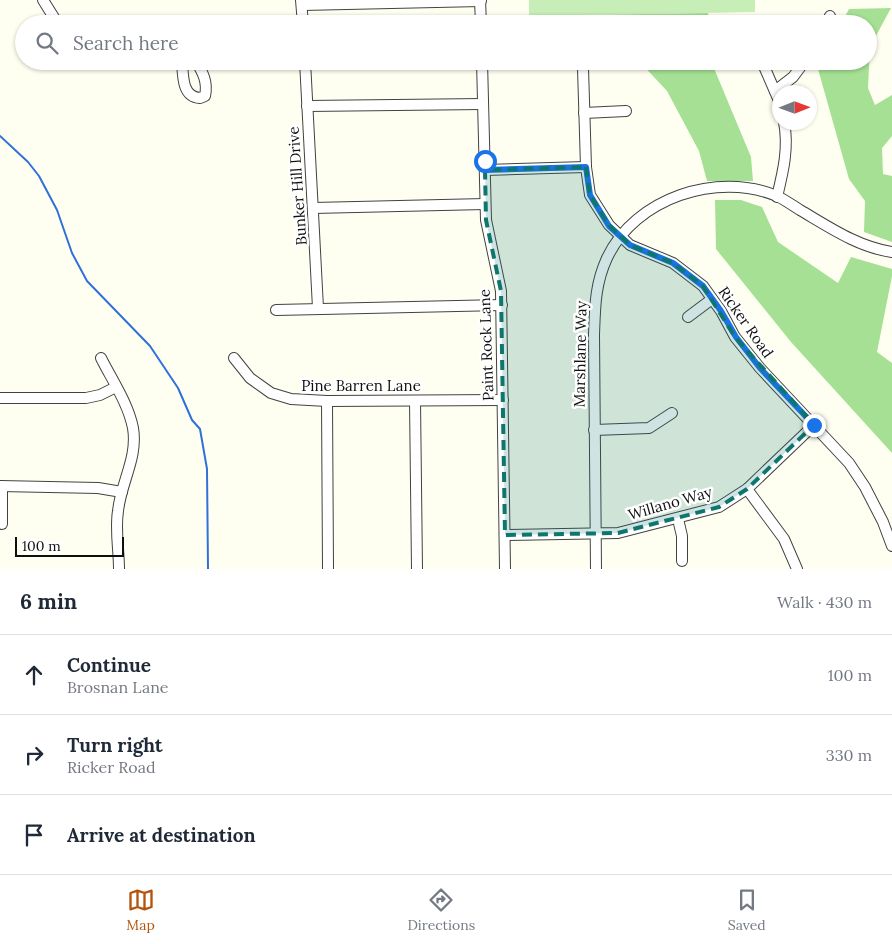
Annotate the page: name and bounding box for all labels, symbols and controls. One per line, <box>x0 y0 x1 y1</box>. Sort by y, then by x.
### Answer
search box <box>15 15 877 70</box>
icon: search <box>33 29 61 57</box>
text: Search here <box>73 31 179 55</box>
north arrow <box>772 85 817 130</box>
street label: Bunker Hill Drive <box>283 126 311 246</box>
route start <box>474 150 497 173</box>
street label: Ricker Road <box>714 283 778 361</box>
street label: Paint Rock Lane <box>475 289 497 401</box>
street label: Marshlane Way <box>570 300 590 408</box>
street label: Pine Barren Lane <box>301 376 421 395</box>
route end <box>803 414 826 437</box>
street label: Willano Way <box>626 482 714 524</box>
scale bar <box>15 534 124 557</box>
text: 100 m <box>22 537 61 555</box>
text: 6 min <box>20 588 77 615</box>
text: Walk · 430 m <box>777 592 872 612</box>
text: Continue <box>67 653 151 677</box>
icon: ahead <box>20 661 48 689</box>
text: 100 m <box>828 665 872 685</box>
text: Brosnan Lane <box>67 677 169 697</box>
text: Turn right <box>67 733 163 757</box>
icon: right <box>20 741 48 769</box>
text: 330 m <box>826 745 872 765</box>
text: Ricker Road <box>67 757 155 777</box>
icon: arrive <box>20 821 48 849</box>
text: Arrive at destination <box>67 823 256 847</box>
tab: Map <box>126 886 155 934</box>
tab: Directions <box>407 886 475 934</box>
tab: Saved <box>728 886 766 934</box>

